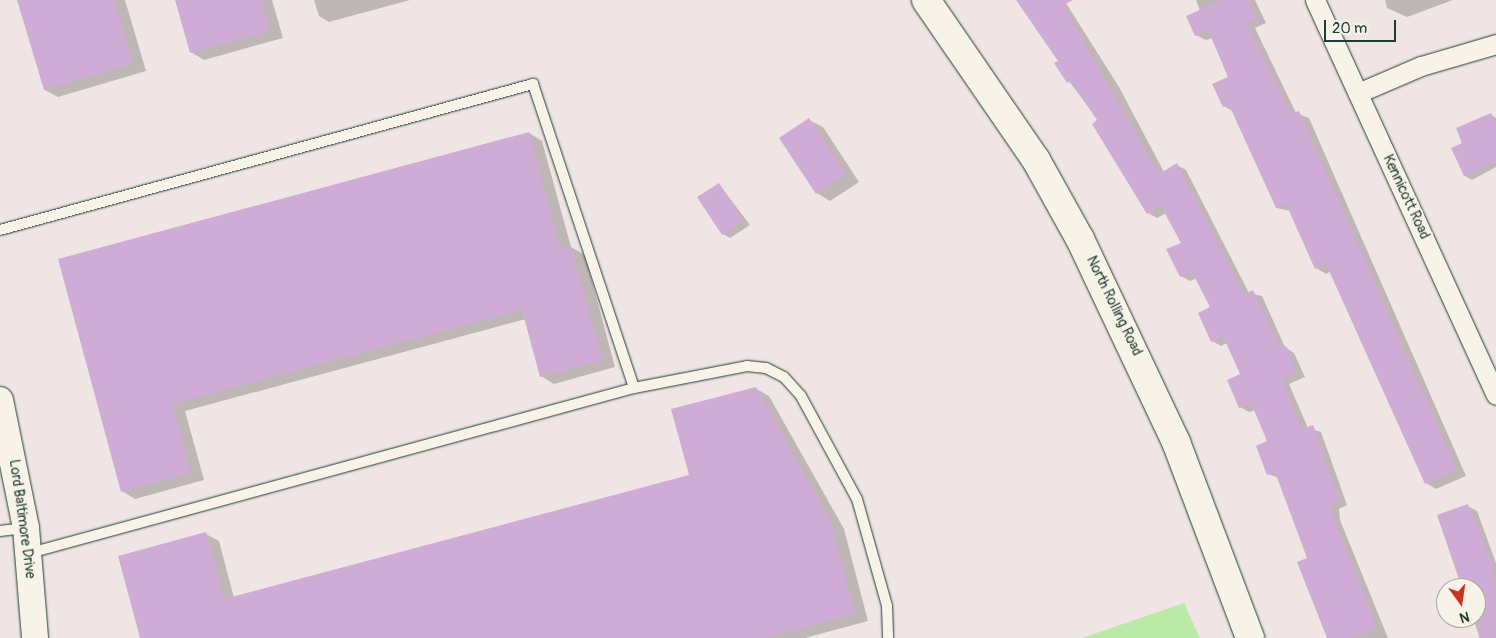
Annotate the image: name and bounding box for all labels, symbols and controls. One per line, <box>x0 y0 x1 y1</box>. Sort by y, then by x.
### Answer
scale bar <box>1326 10 1398 42</box>
text: 20 m <box>1332 19 1367 38</box>
street label: Kennicott Road <box>1379 152 1433 242</box>
street label: North Rolling Road <box>1083 253 1145 359</box>
street label: Lord Baltimore Drive <box>5 458 39 580</box>
north arrow <box>1436 578 1486 628</box>
text: N <box>1458 608 1471 626</box>

